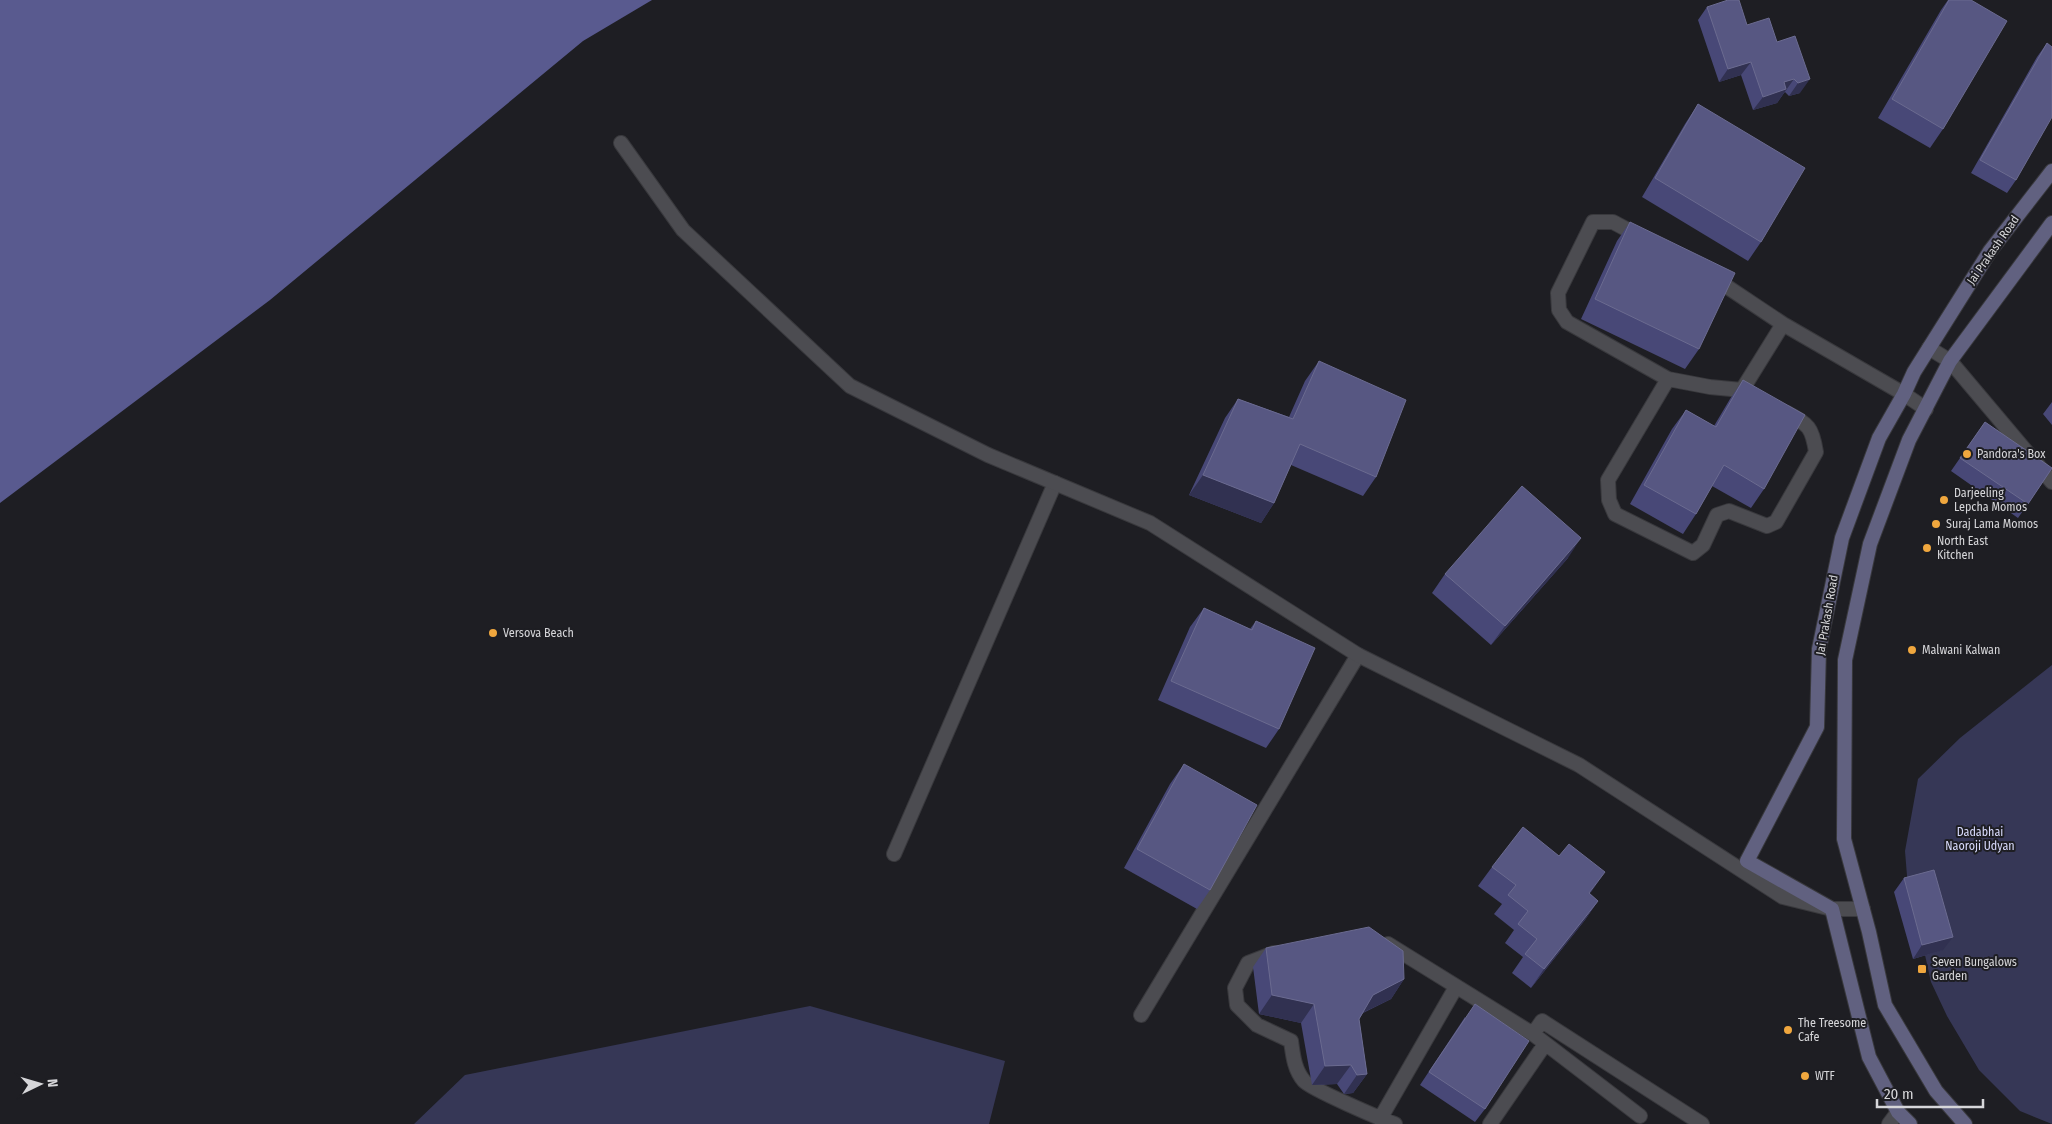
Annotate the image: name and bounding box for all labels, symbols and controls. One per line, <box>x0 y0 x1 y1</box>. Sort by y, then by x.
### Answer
street label: Jai Prakash Road <box>1964 213 2022 287</box>
place label: Pandora's Box <box>1977 447 2046 461</box>
marker: Pandora's Box <box>1961 448 1973 460</box>
place label: Darjeeling Lepcha Momos <box>1954 486 2027 514</box>
marker: Darjeeling Lepcha Momos <box>1938 494 1950 506</box>
place label: Suraj Lama Momos <box>1946 517 2038 531</box>
marker: Suraj Lama Momos <box>1930 518 1942 530</box>
place label: North East Kitchen <box>1937 534 1988 562</box>
marker: North East Kitchen <box>1921 542 1933 554</box>
street label: Jai Prakash Road <box>1813 574 1841 656</box>
place label: Versova Beach <box>503 626 574 640</box>
marker: Versova Beach <box>487 627 499 639</box>
place label: Malwani Kalwan <box>1922 643 2000 657</box>
marker: Malwani Kalwan <box>1906 644 1918 656</box>
park label: Dadabhai Naoroji Udyan <box>1945 825 2015 853</box>
place label: Seven Bungalows Garden <box>1932 955 2017 983</box>
marker: Seven Bungalows Garden <box>1916 963 1928 975</box>
place label: The Treesome Cafe <box>1798 1016 1866 1044</box>
marker: The Treesome Cafe <box>1782 1024 1794 1036</box>
north arrow <box>15 1059 65 1109</box>
place label: WTF <box>1815 1069 1836 1083</box>
marker: WTF <box>1799 1070 1811 1082</box>
scale bar <box>1877 1076 1983 1108</box>
text: N <box>44 1078 61 1088</box>
text: 20 m <box>1884 1085 1914 1103</box>

